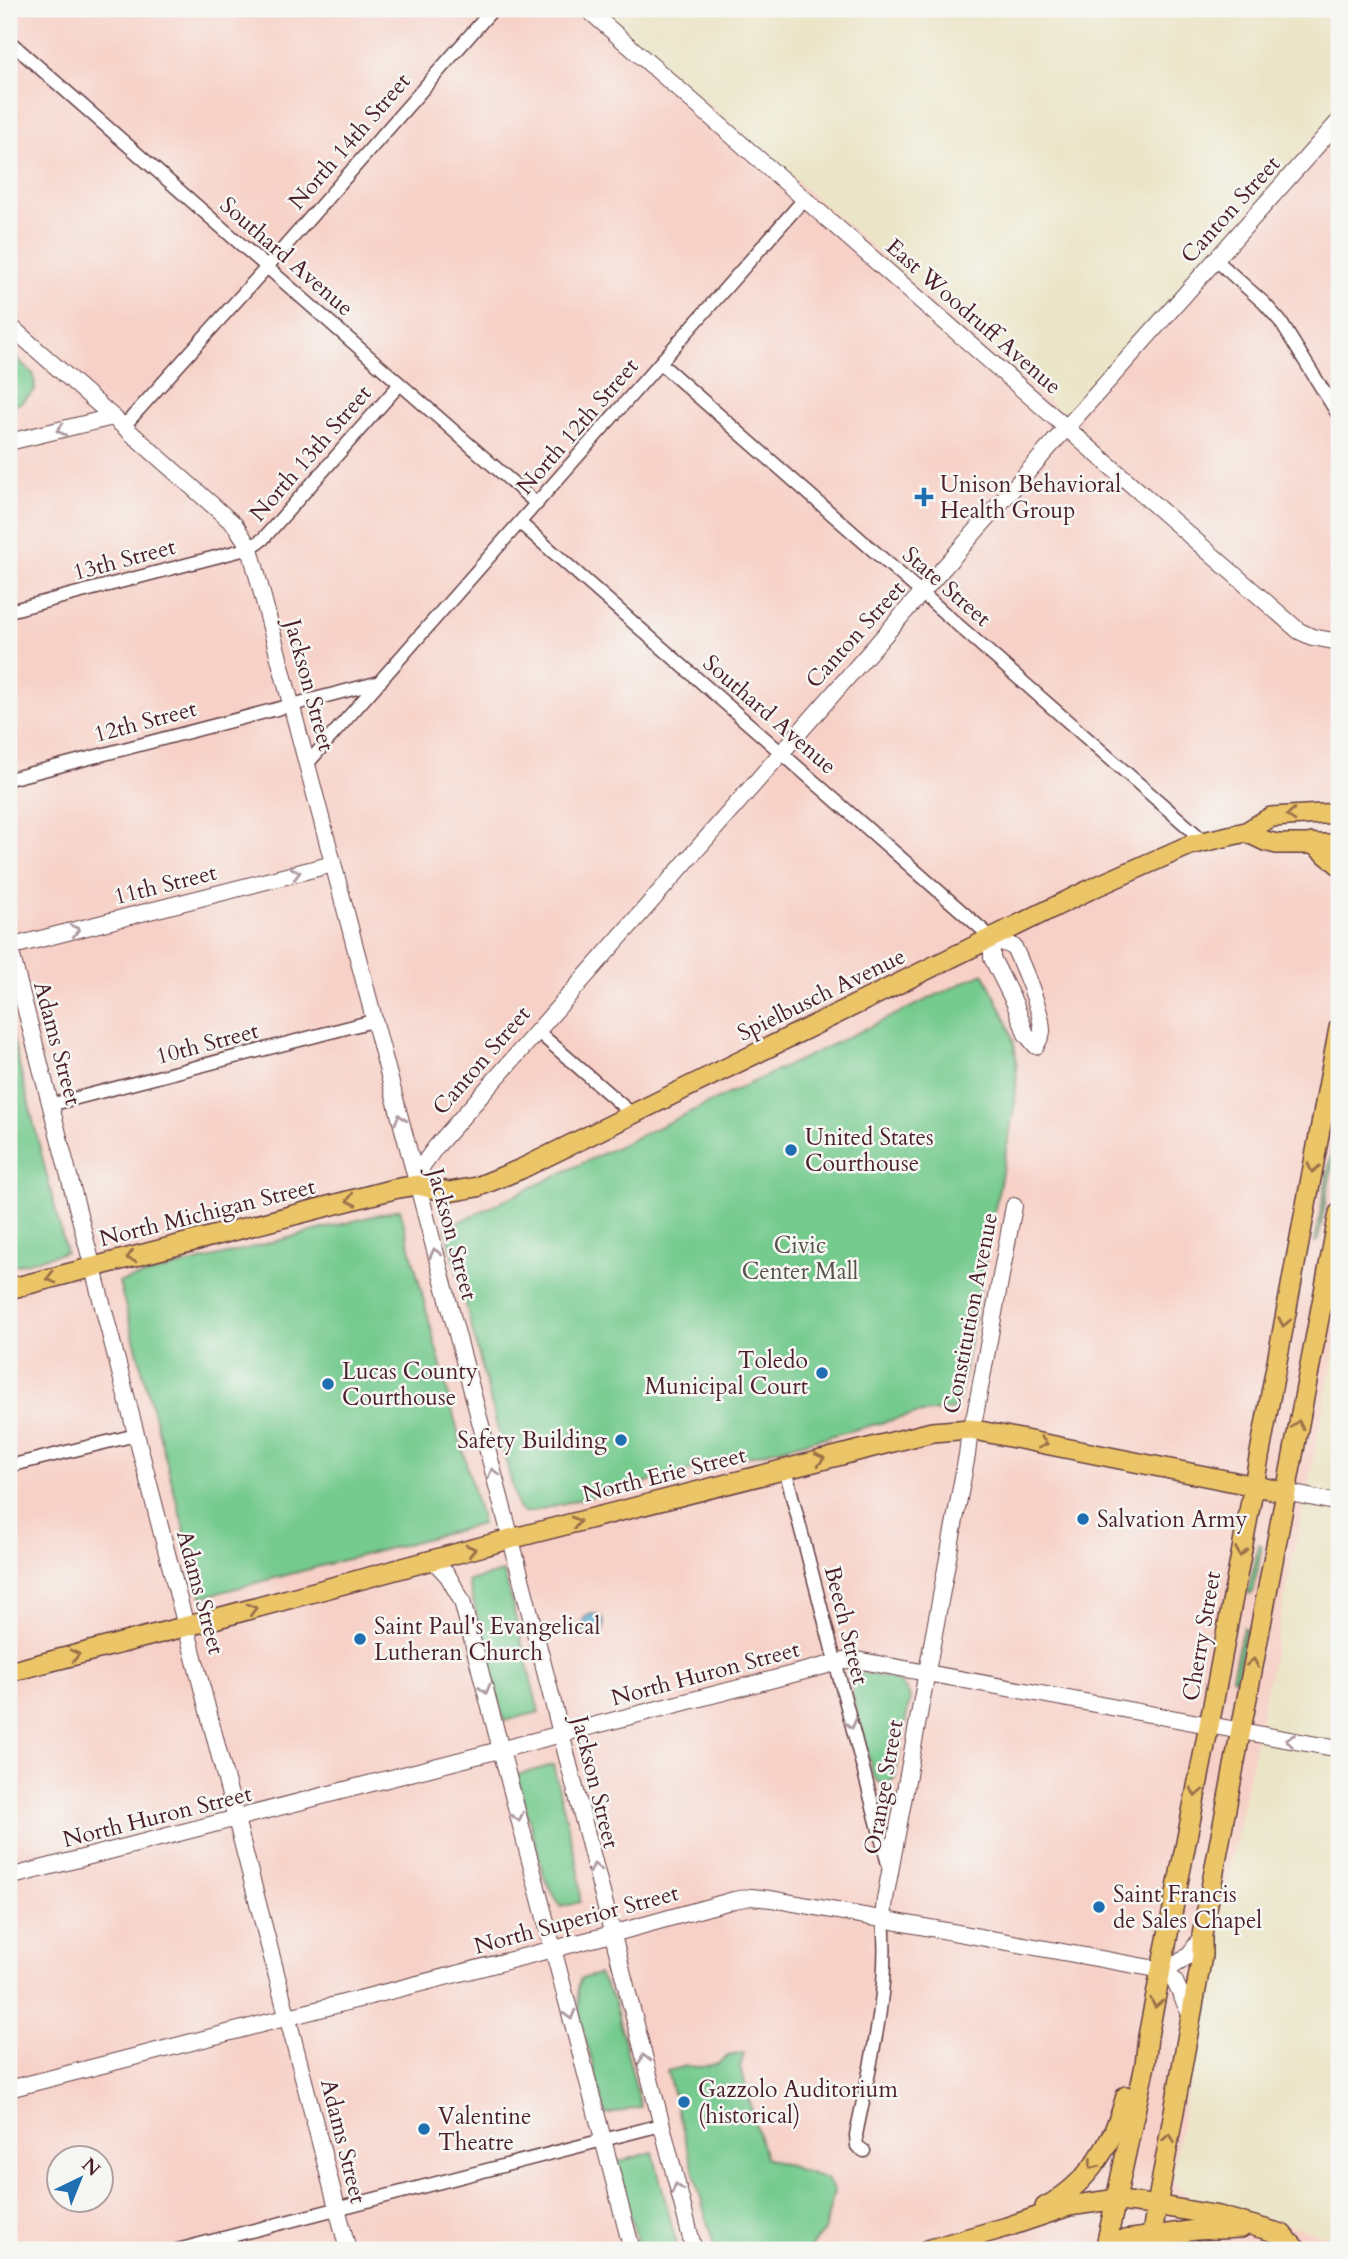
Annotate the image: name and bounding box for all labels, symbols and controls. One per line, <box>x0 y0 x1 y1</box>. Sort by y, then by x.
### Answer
street label: North 14th Street <box>281 66 417 216</box>
street label: Canton Street <box>1174 149 1287 270</box>
street label: Southard Avenue <box>213 190 360 323</box>
street label: East Woodruff Avenue <box>879 231 1068 401</box>
street label: North 12th Street <box>509 351 645 501</box>
street label: North 13th Street <box>242 378 378 528</box>
one-way arrow <box>55 422 67 436</box>
place label: Unison Behavioral Health Group <box>940 469 1121 526</box>
marker: Unison Behavioral Health Group <box>914 487 934 507</box>
street label: 13th Street <box>69 531 179 588</box>
street label: State Street <box>896 539 998 633</box>
street label: Canton Street <box>799 574 912 695</box>
street label: Jackson Street <box>276 613 342 754</box>
street label: Southard Avenue <box>696 648 843 781</box>
street label: 12th Street <box>90 693 200 750</box>
one-way arrow <box>1285 807 1296 822</box>
street label: 11th Street <box>110 857 220 912</box>
one-way arrow <box>290 867 302 881</box>
one-way arrow <box>69 924 81 938</box>
street label: Spielbusch Avenue <box>732 940 910 1049</box>
street label: Adams Street <box>26 978 89 1109</box>
street label: Canton Street <box>425 999 537 1121</box>
street label: 10th Street <box>152 1015 262 1072</box>
one-way arrow <box>394 1114 408 1126</box>
place label: United States Courthouse <box>805 1122 934 1179</box>
marker: United States Courthouse <box>783 1142 799 1158</box>
street label: Jackson Street <box>419 1162 485 1303</box>
one-way arrow <box>1306 1162 1321 1174</box>
street label: North Michigan Street <box>96 1171 318 1254</box>
one-way arrow <box>345 1192 357 1207</box>
street label: Constitution Avenue <box>936 1210 1005 1416</box>
park label: Civic Center Mall <box>742 1230 858 1287</box>
one-way arrow <box>429 1247 443 1259</box>
one-way arrow <box>125 1249 137 1263</box>
one-way arrow <box>45 1270 57 1284</box>
one-way arrow <box>1278 1316 1293 1328</box>
place label: Toledo Municipal Court <box>645 1345 808 1402</box>
place label: Lucas County Courthouse <box>342 1356 478 1413</box>
marker: Toledo Municipal Court <box>814 1365 830 1381</box>
marker: Lucas County Courthouse <box>320 1376 336 1392</box>
one-way arrow <box>1290 1419 1305 1431</box>
place label: Safety Building <box>457 1425 607 1456</box>
marker: Safety Building <box>613 1432 629 1448</box>
one-way arrow <box>1037 1435 1049 1450</box>
street label: North Erie Street <box>579 1439 749 1510</box>
one-way arrow <box>814 1453 826 1467</box>
one-way arrow <box>487 1467 501 1479</box>
place label: Salvation Army <box>1097 1504 1248 1535</box>
marker: Salvation Army <box>1075 1511 1091 1527</box>
one-way arrow <box>570 1516 582 1530</box>
street label: Adams Street <box>169 1527 232 1658</box>
one-way arrow <box>465 1543 477 1558</box>
one-way arrow <box>1234 1546 1249 1558</box>
street label: Beech Street <box>817 1563 876 1688</box>
street label: Cherry Street <box>1175 1569 1228 1703</box>
one-way arrow <box>246 1603 258 1617</box>
place label: Saint Paul's Evangelical Lutheran Church <box>374 1611 600 1668</box>
marker: Saint Paul's Evangelical Lutheran Church <box>352 1631 368 1647</box>
street label: North Huron Street <box>608 1633 803 1714</box>
one-way arrow <box>69 1649 81 1663</box>
one-way arrow <box>1245 1657 1260 1669</box>
one-way arrow <box>477 1683 491 1695</box>
street label: Jackson Street <box>563 1710 627 1851</box>
street label: Orange Street <box>856 1717 911 1857</box>
one-way arrow <box>843 1718 857 1730</box>
one-way arrow <box>1284 1733 1296 1748</box>
street label: North Huron Street <box>59 1778 255 1855</box>
one-way arrow <box>1190 1786 1205 1798</box>
one-way arrow <box>510 1811 525 1823</box>
one-way arrow <box>588 1862 603 1874</box>
street label: North Superior Street <box>470 1877 682 1962</box>
place label: Saint Francis de Sales Chapel <box>1113 1879 1262 1936</box>
marker: Saint Francis de Sales Chapel <box>1091 1899 1107 1915</box>
one-way arrow <box>1149 1997 1164 2009</box>
one-way arrow <box>562 2009 576 2021</box>
one-way arrow <box>638 2054 652 2066</box>
place label: Gazzolo Auditorium (historical) <box>698 2074 898 2131</box>
street label: Adams Street <box>313 2076 374 2207</box>
marker: Gazzolo Auditorium (historical) <box>676 2094 692 2110</box>
place label: Valentine Theatre <box>438 2101 531 2158</box>
marker: Valentine Theatre <box>416 2121 432 2137</box>
one-way arrow <box>1161 2132 1176 2144</box>
north arrow <box>46 2144 116 2214</box>
text: N <box>76 2152 106 2183</box>
one-way arrow <box>1089 2158 1102 2170</box>
one-way arrow <box>671 2182 685 2194</box>

